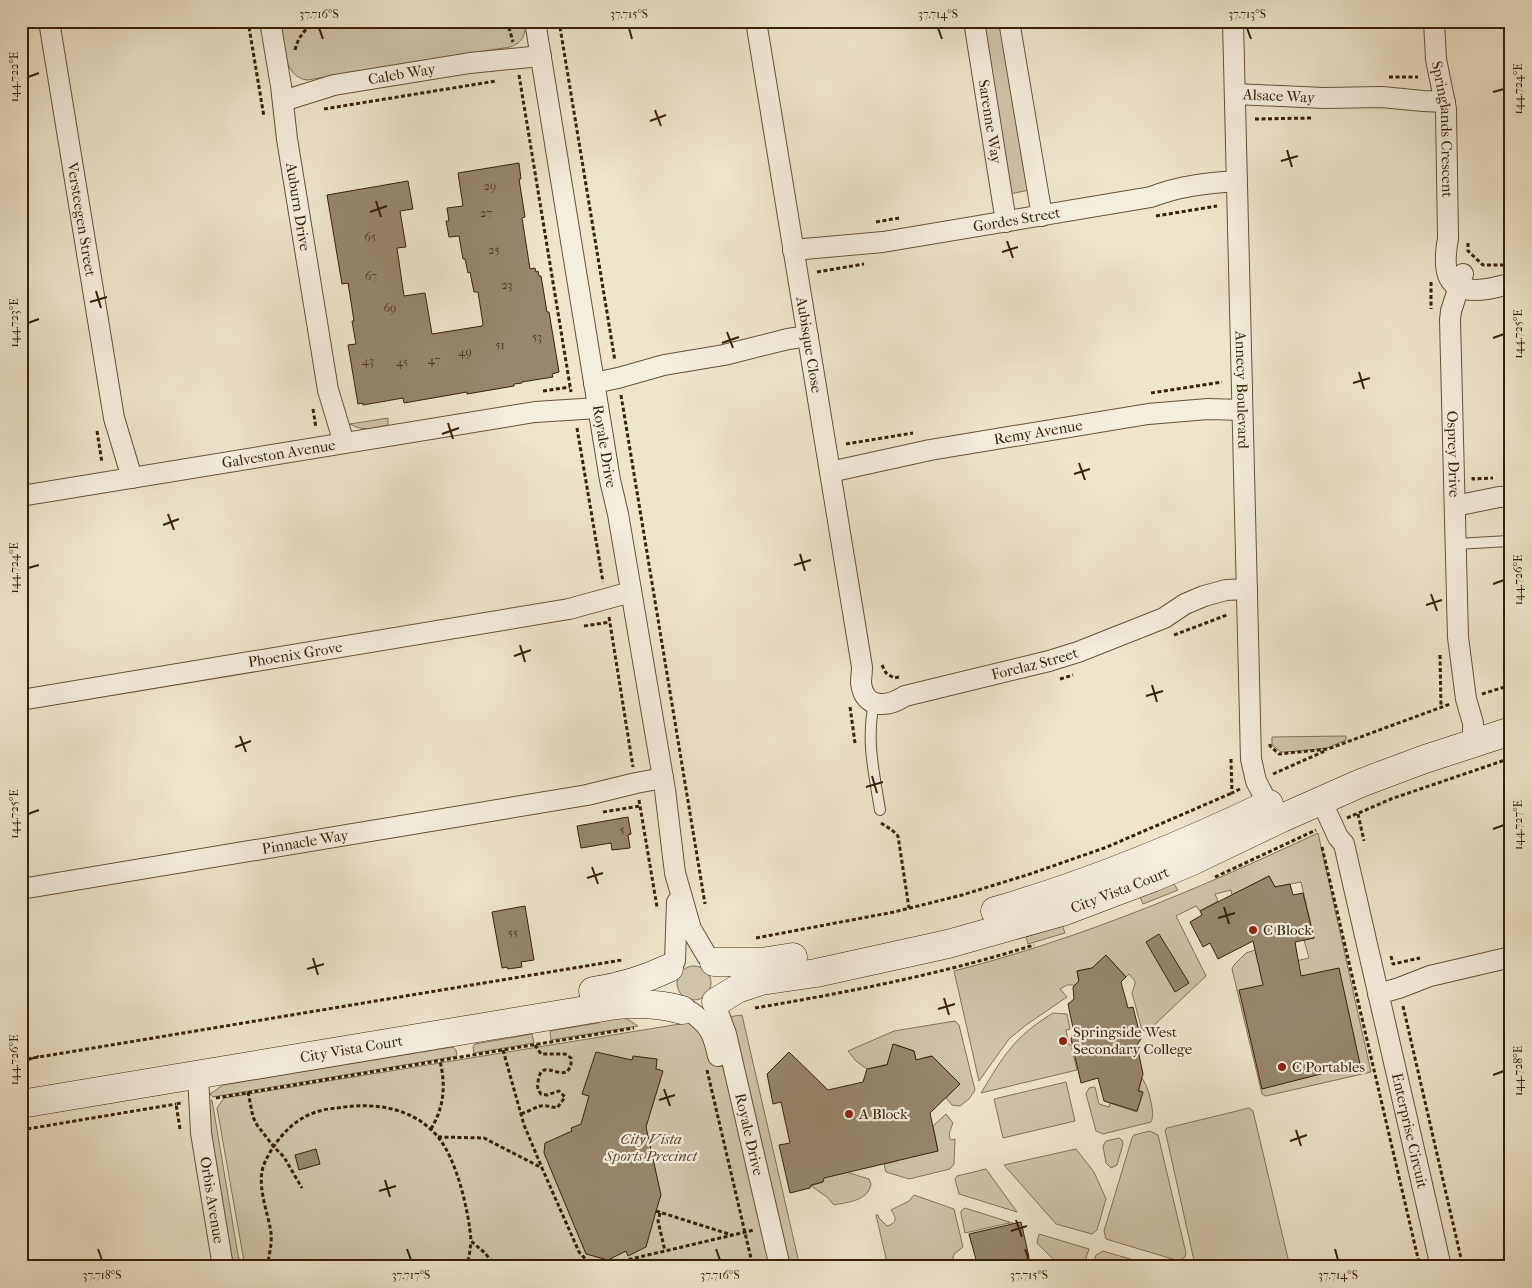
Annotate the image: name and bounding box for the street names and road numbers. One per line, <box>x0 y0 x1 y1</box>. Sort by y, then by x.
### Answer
street label: Springlands Crescent <box>1428 59 1456 198</box>
street label: Caleb Way <box>367 60 438 88</box>
street label: Sarenne Way <box>974 78 1006 166</box>
street label: Alsace Way <box>1242 85 1316 107</box>
street label: Versteegen Street <box>63 160 100 278</box>
street label: Auburn Drive <box>282 160 314 253</box>
street label: Gordes Street <box>972 203 1062 236</box>
street label: Aubisque Close <box>792 294 826 395</box>
street label: Annecy Boulevard <box>1232 330 1252 450</box>
street label: Royale Drive <box>589 403 621 490</box>
street label: Osprey Drive <box>1443 410 1463 498</box>
street label: Remy Avenue <box>992 416 1084 448</box>
street label: Galveston Avenue <box>220 436 337 472</box>
street label: Phoenix Grove <box>247 638 344 671</box>
street label: Forclaz Street <box>989 643 1081 684</box>
street label: Pinnacle Way <box>260 826 351 858</box>
street label: City Vista Court <box>1068 863 1172 917</box>
street label: City Vista Court <box>299 1031 405 1066</box>
street label: Enterprise Circuit <box>1388 1071 1432 1191</box>
street label: Royale Drive <box>731 1091 768 1178</box>
street label: Orbis Avenue <box>196 1155 228 1245</box>

